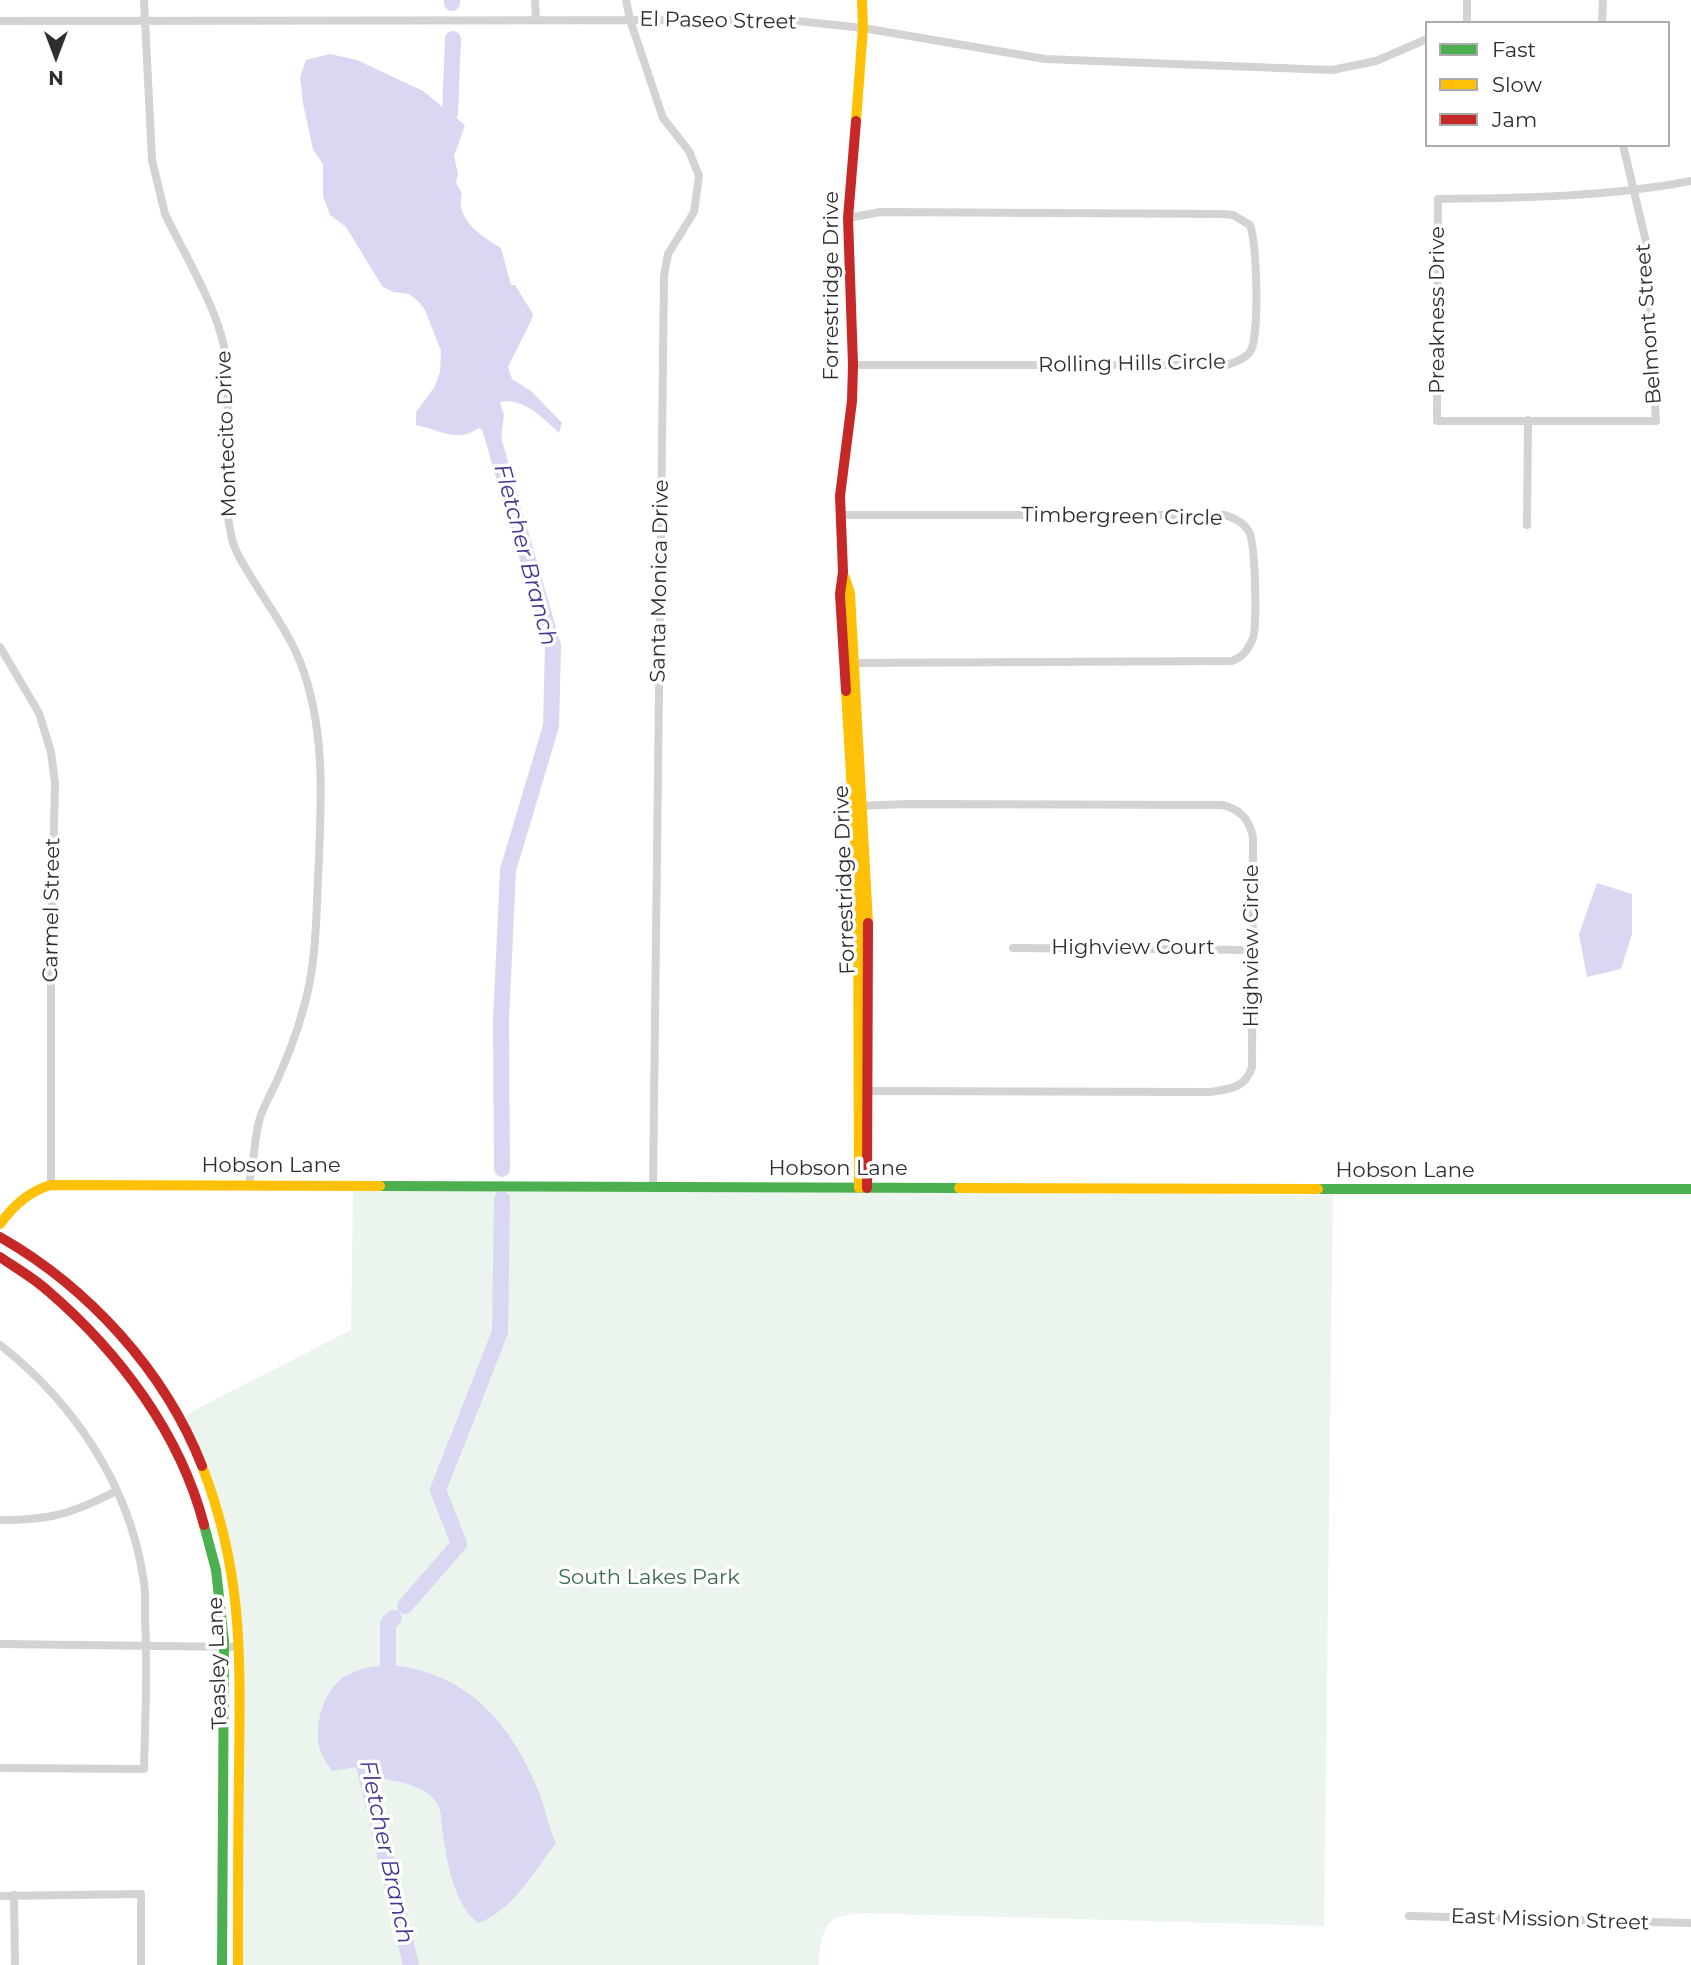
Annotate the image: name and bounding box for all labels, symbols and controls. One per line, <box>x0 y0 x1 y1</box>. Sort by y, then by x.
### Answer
street label: El Paseo Street <box>639 7 797 35</box>
north arrow <box>21 21 91 91</box>
legend <box>1425 21 1670 147</box>
text: Fast <box>1492 37 1536 62</box>
text: N <box>48 66 64 89</box>
text: Slow <box>1492 72 1542 97</box>
text: Jam <box>1492 107 1537 132</box>
street label: Forrestridge Drive <box>819 191 845 381</box>
street label: Preakness Drive <box>1425 226 1451 394</box>
street label: Belmont Street <box>1631 243 1667 405</box>
street label: Montecito Drive <box>211 350 243 518</box>
street label: Rolling Hills Circle <box>1038 350 1226 378</box>
water label: Fletcher Branch <box>488 461 562 649</box>
street label: Santa Monica Drive <box>646 479 674 683</box>
street label: Timbergreen Circle <box>1021 503 1223 531</box>
street label: Forrestridge Drive <box>829 785 861 975</box>
street label: Carmel Street <box>38 837 66 983</box>
street label: Highview Circle <box>1239 864 1265 1028</box>
street label: Highview Court <box>1051 935 1215 961</box>
street label: Hobson Lane <box>201 1153 341 1179</box>
street label: Hobson Lane <box>768 1156 908 1182</box>
street label: Hobson Lane <box>1335 1158 1475 1184</box>
park label: South Lakes Park <box>558 1565 740 1591</box>
street label: Teasley Lane <box>203 1596 233 1730</box>
water label: Fletcher Branch <box>353 1758 419 1946</box>
street label: East Mission Street <box>1450 1904 1650 1936</box>

